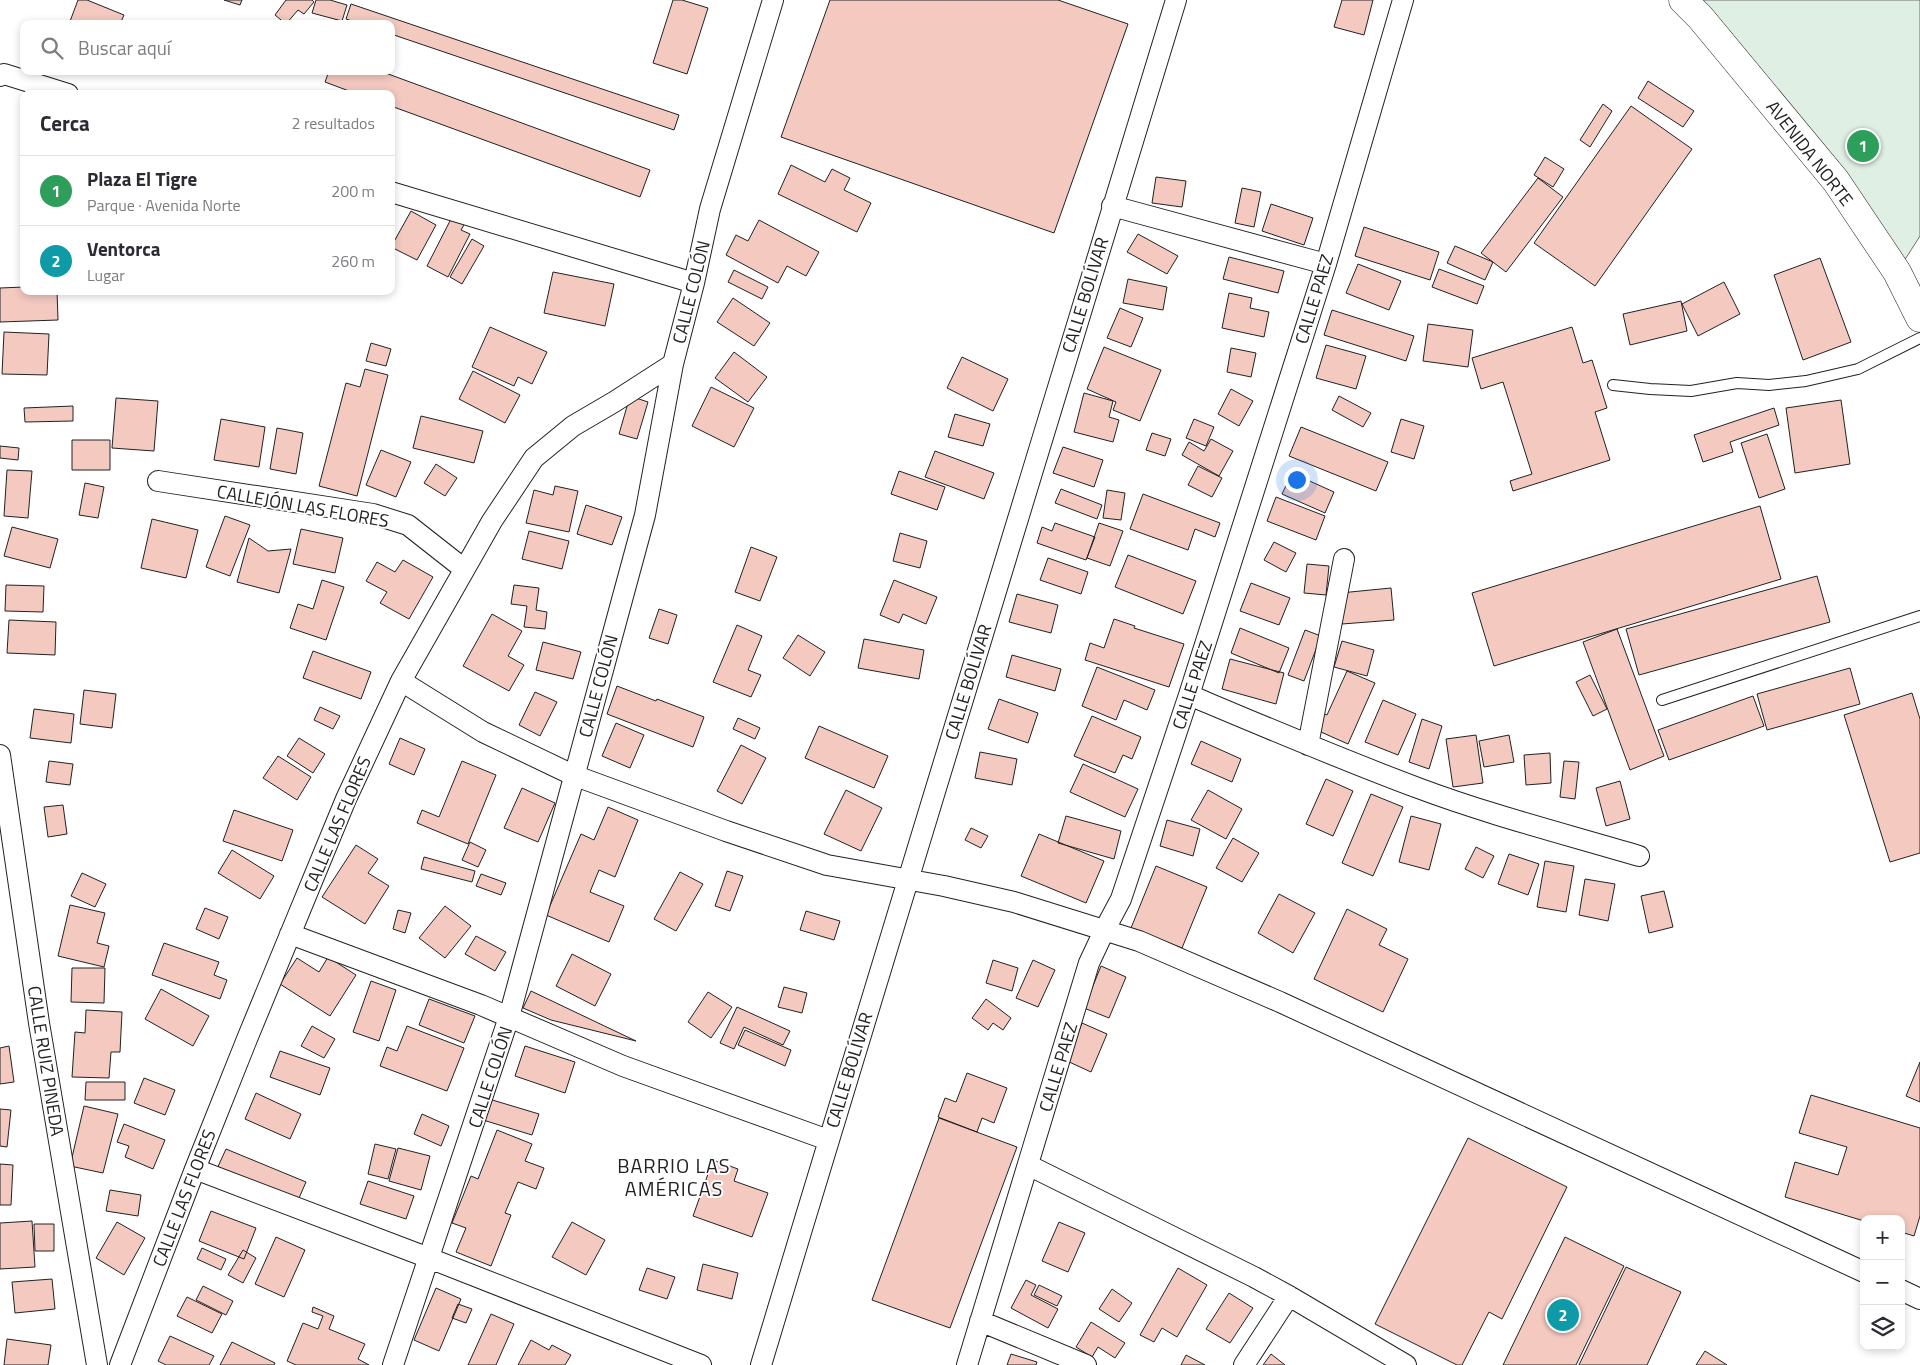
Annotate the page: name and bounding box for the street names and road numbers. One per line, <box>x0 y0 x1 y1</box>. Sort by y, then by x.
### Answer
street label: AVENIDA NORTE <box>1760 94 1860 212</box>
street label: CALLE BOLÍVAR <box>1055 234 1115 356</box>
street label: CALLE COLÓN <box>665 238 717 346</box>
street label: CALLE PAEZ <box>1288 251 1340 347</box>
street label: CALLEJÓN LAS FLORES <box>215 478 391 534</box>
street label: CALLE BOLÍVAR <box>938 621 998 743</box>
street label: CALLE COLÓN <box>571 632 625 740</box>
street label: CALLE PAEZ <box>1165 637 1219 733</box>
street label: CALLE LAS FLORES <box>296 752 378 896</box>
street label: CALLE RUIZ PINEDA <box>21 984 71 1138</box>
street label: CALLE BOLÍVAR <box>819 1009 879 1131</box>
street label: CALLE PAEZ <box>1032 1019 1084 1115</box>
street label: CALLE COLÓN <box>461 1023 519 1131</box>
street label: CALLE LAS FLORES <box>145 1125 223 1271</box>

